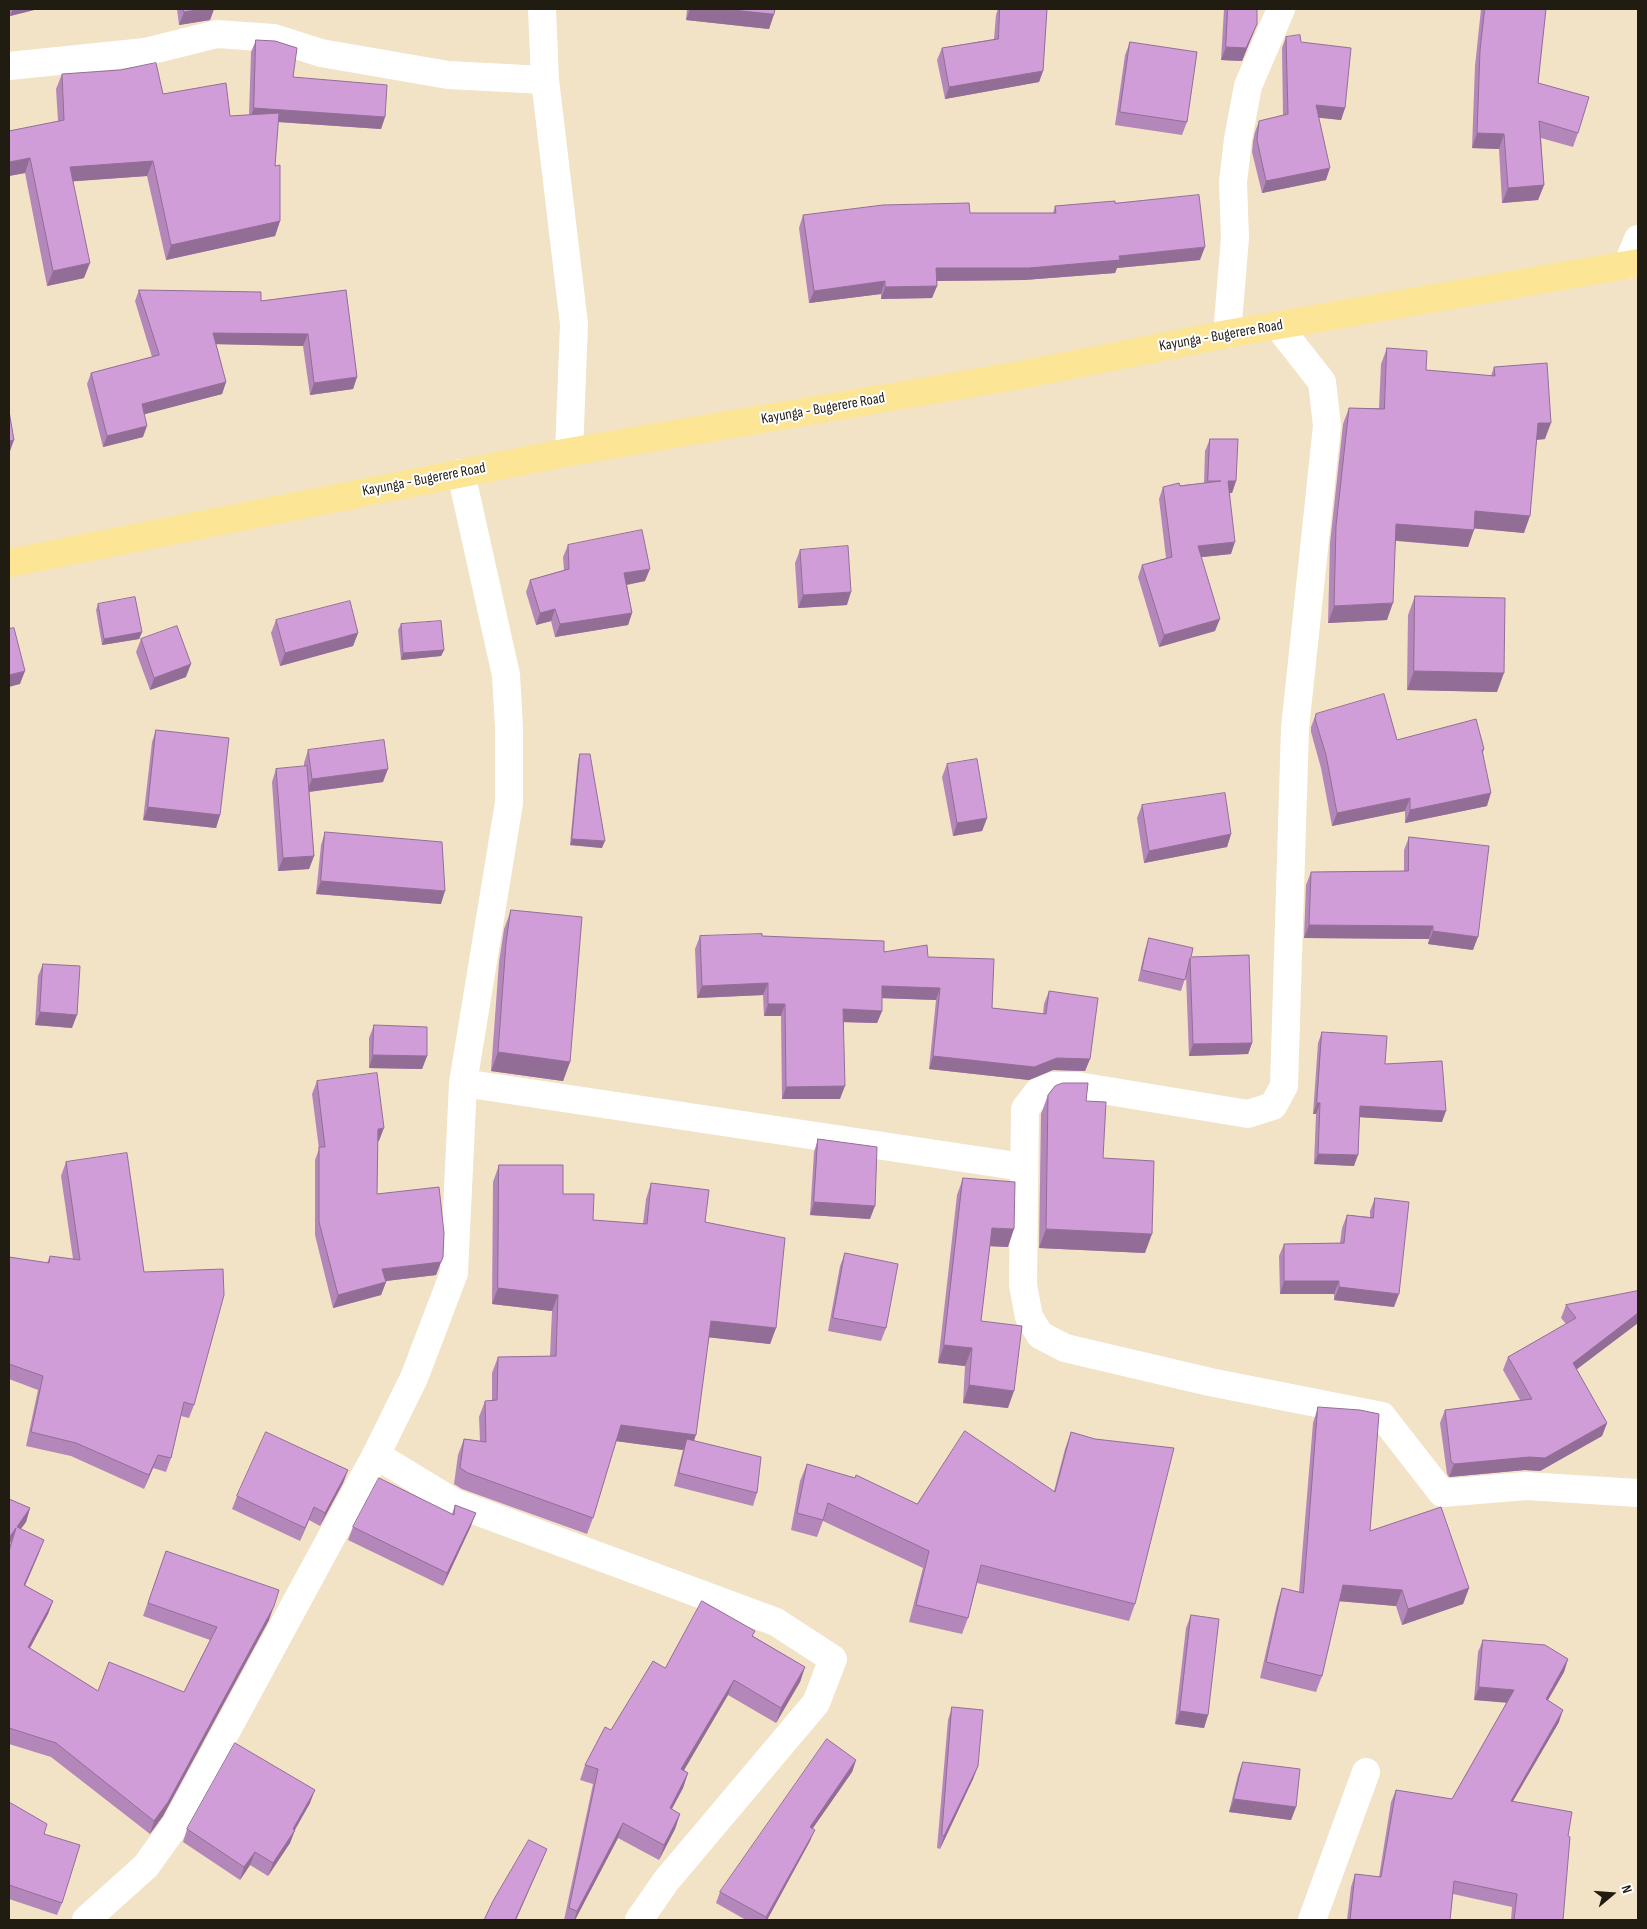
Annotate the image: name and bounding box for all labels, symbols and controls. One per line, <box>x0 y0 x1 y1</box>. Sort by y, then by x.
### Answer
street label: Kayunga - Bugerere Road <box>1158 316 1284 356</box>
street label: Kayunga - Bugerere Road <box>760 389 886 429</box>
street label: Kayunga - Bugerere Road <box>361 459 487 501</box>
north arrow <box>1587 1869 1637 1919</box>
text: N <box>1617 1883 1636 1895</box>

